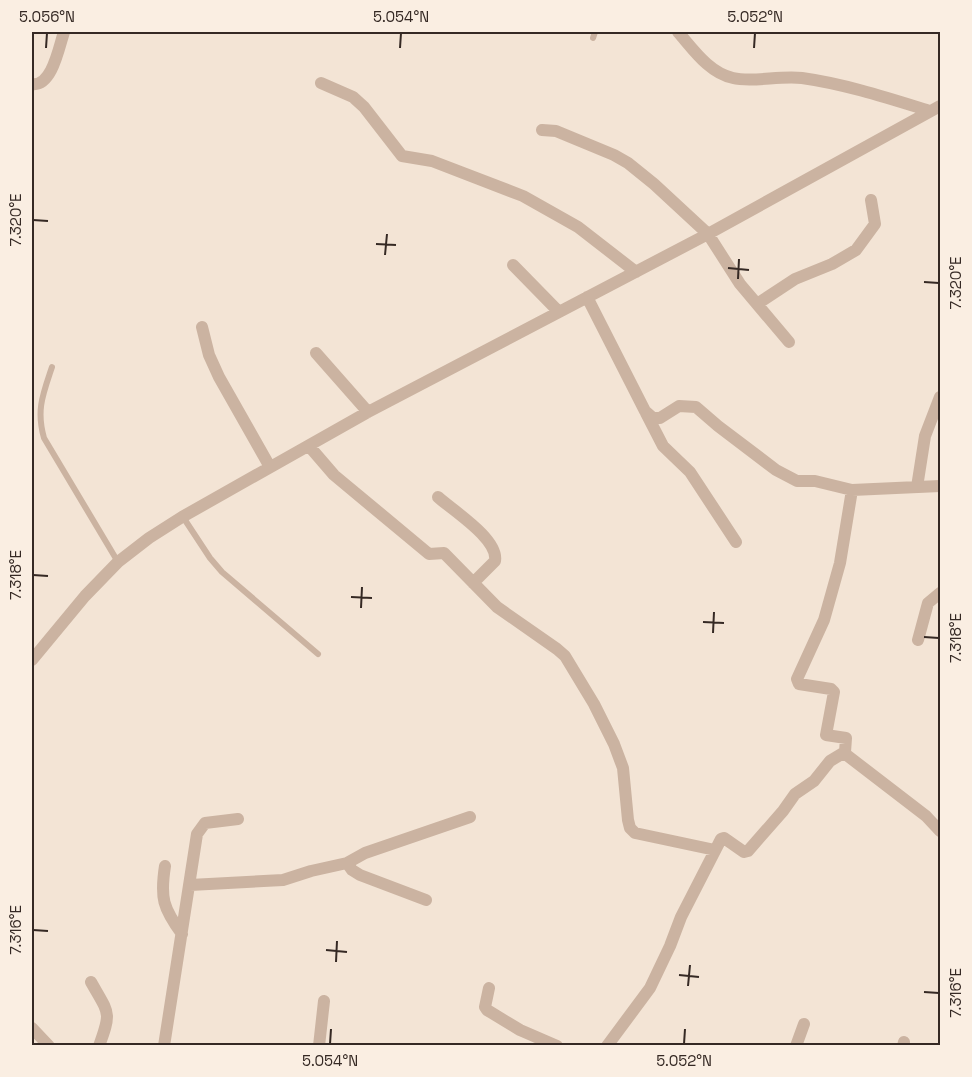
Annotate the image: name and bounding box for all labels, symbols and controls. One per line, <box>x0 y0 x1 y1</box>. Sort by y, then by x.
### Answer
text: 5.056°N <box>19 7 75 26</box>
text: 5.054°N <box>373 7 429 26</box>
text: 5.052°N <box>727 7 783 26</box>
text: 7.320°E <box>6 193 25 247</box>
text: 7.320°E <box>946 256 965 310</box>
text: 7.318°E <box>6 550 25 600</box>
text: 7.318°E <box>946 613 965 663</box>
text: 7.316°E <box>6 905 25 955</box>
text: 7.316°E <box>946 968 965 1018</box>
text: 5.054°N <box>302 1051 358 1070</box>
text: 5.052°N <box>656 1051 712 1070</box>

